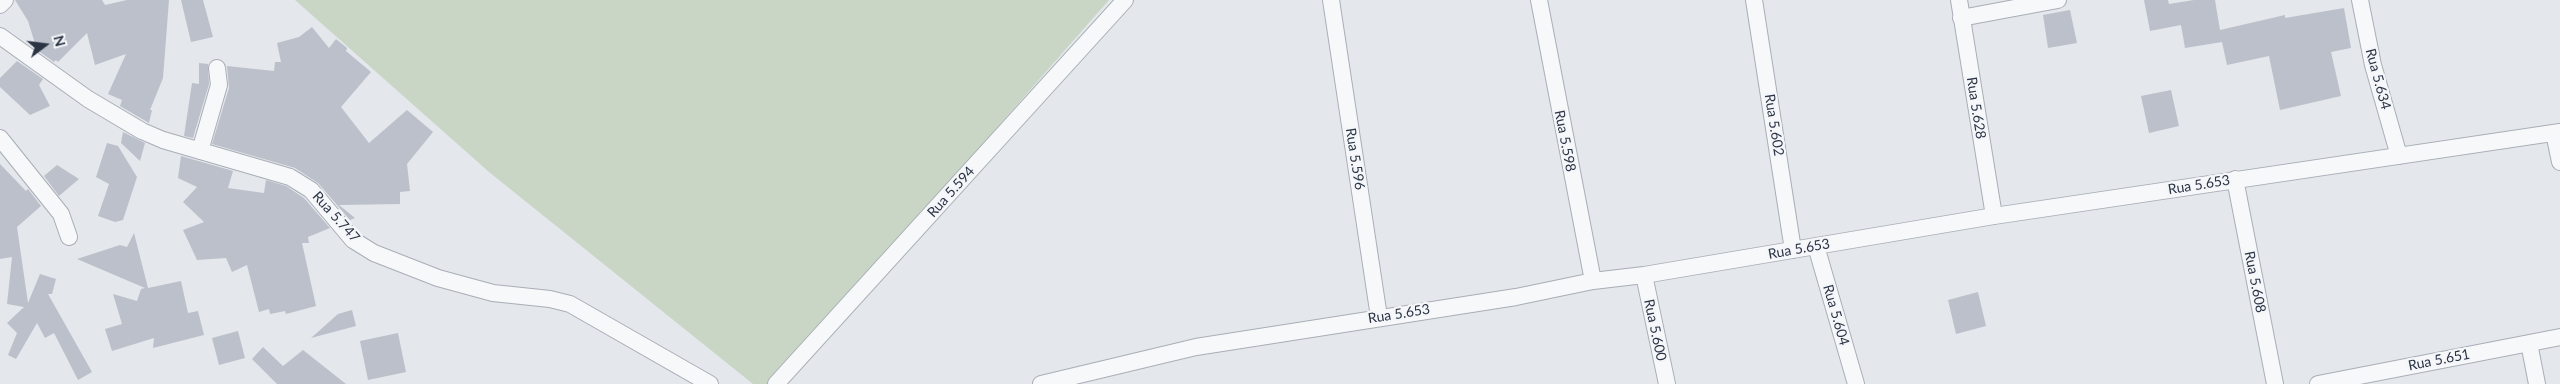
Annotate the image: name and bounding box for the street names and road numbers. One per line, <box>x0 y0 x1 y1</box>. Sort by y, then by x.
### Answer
street label: Rua 5.634 <box>2362 47 2394 111</box>
street label: Rua 5.628 <box>1963 76 1989 140</box>
street label: Rua 5.602 <box>1761 93 1787 157</box>
street label: Rua 5.598 <box>1551 109 1579 173</box>
street label: Rua 5.596 <box>1342 127 1368 191</box>
street label: Rua 5.594 <box>924 163 978 221</box>
street label: Rua 5.653 <box>2167 172 2231 198</box>
street label: Rua 5.747 <box>309 188 363 246</box>
street label: Rua 5.653 <box>1767 235 1831 263</box>
street label: Rua 5.608 <box>2241 250 2269 314</box>
street label: Rua 5.604 <box>1819 283 1853 347</box>
street label: Rua 5.600 <box>1640 298 1670 362</box>
street label: Rua 5.653 <box>1367 301 1431 327</box>
street label: Rua 5.651 <box>2407 346 2471 374</box>

